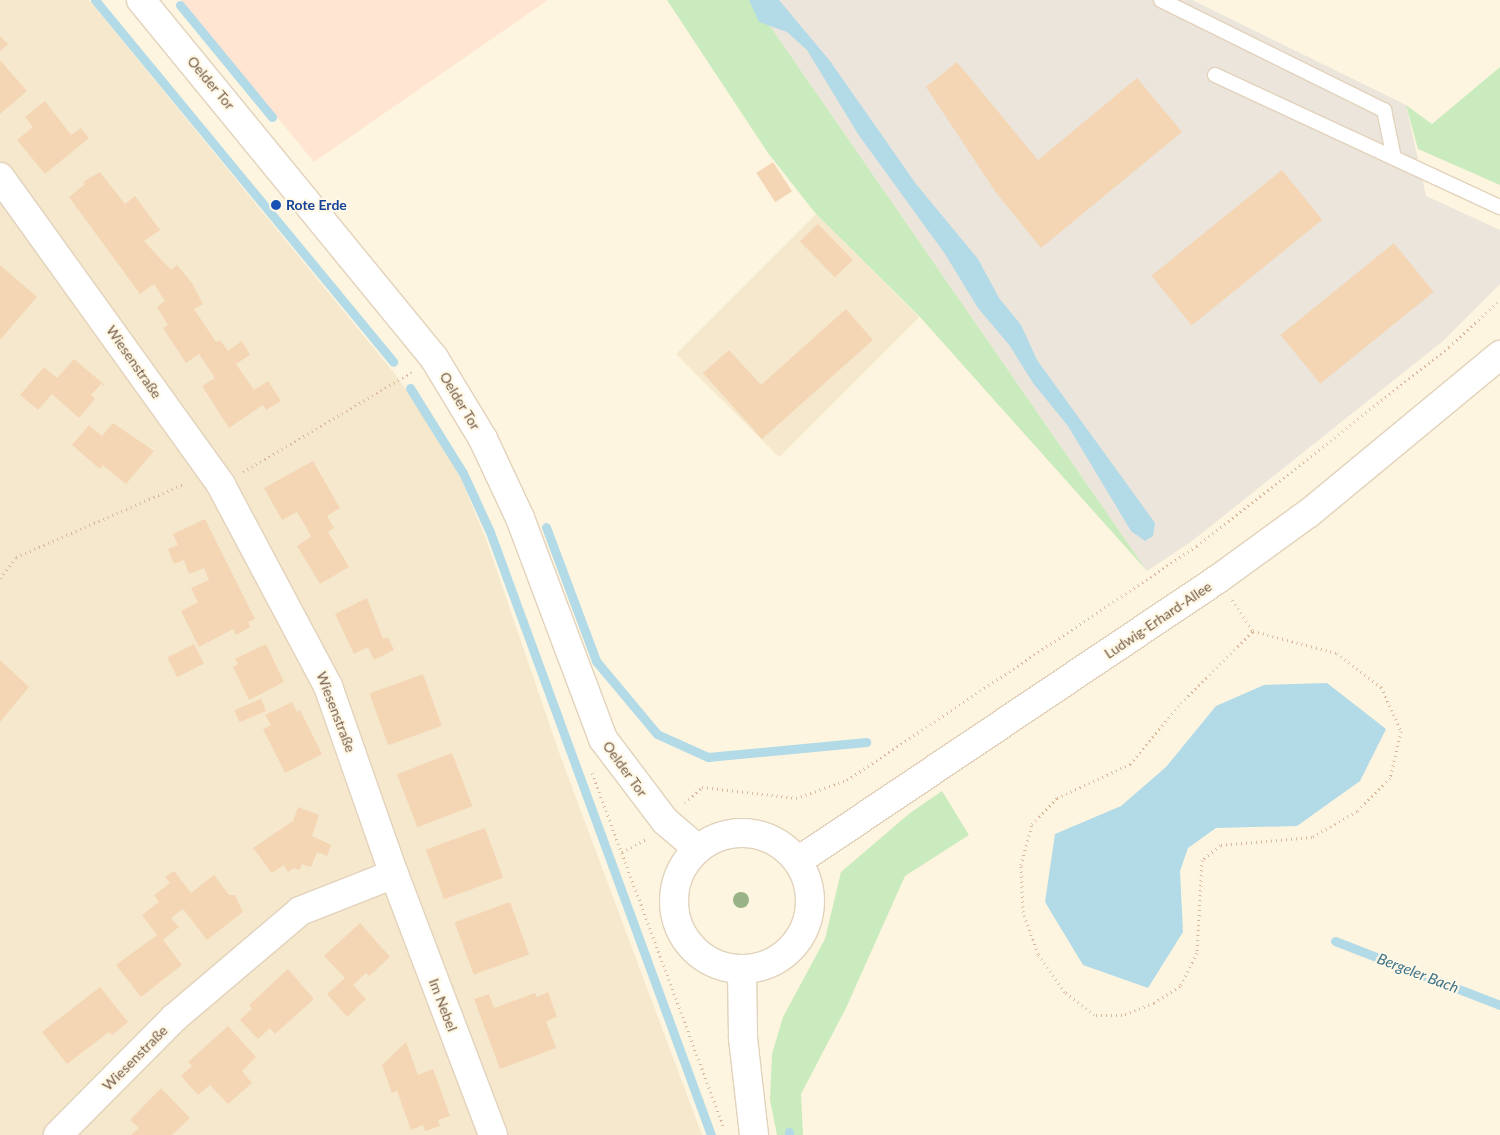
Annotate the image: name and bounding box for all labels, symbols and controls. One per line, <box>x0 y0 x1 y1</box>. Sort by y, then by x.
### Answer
street label: Oelder Tor <box>184 53 238 113</box>
place label: Rote Erde <box>286 197 347 213</box>
marker: Rote Erde <box>270 199 282 211</box>
street label: Wiesenstraße <box>103 322 165 402</box>
street label: Oelder Tor <box>436 369 484 433</box>
street label: Ludwig-Erhard-Allee <box>1101 578 1215 662</box>
street label: Wiesenstraße <box>313 669 359 755</box>
street label: Oelder Tor <box>599 738 651 800</box>
water label: Bergeler Bach <box>1375 949 1461 997</box>
street label: Im Nebel <box>425 976 461 1034</box>
street label: Wiesenstraße <box>99 1022 171 1094</box>

